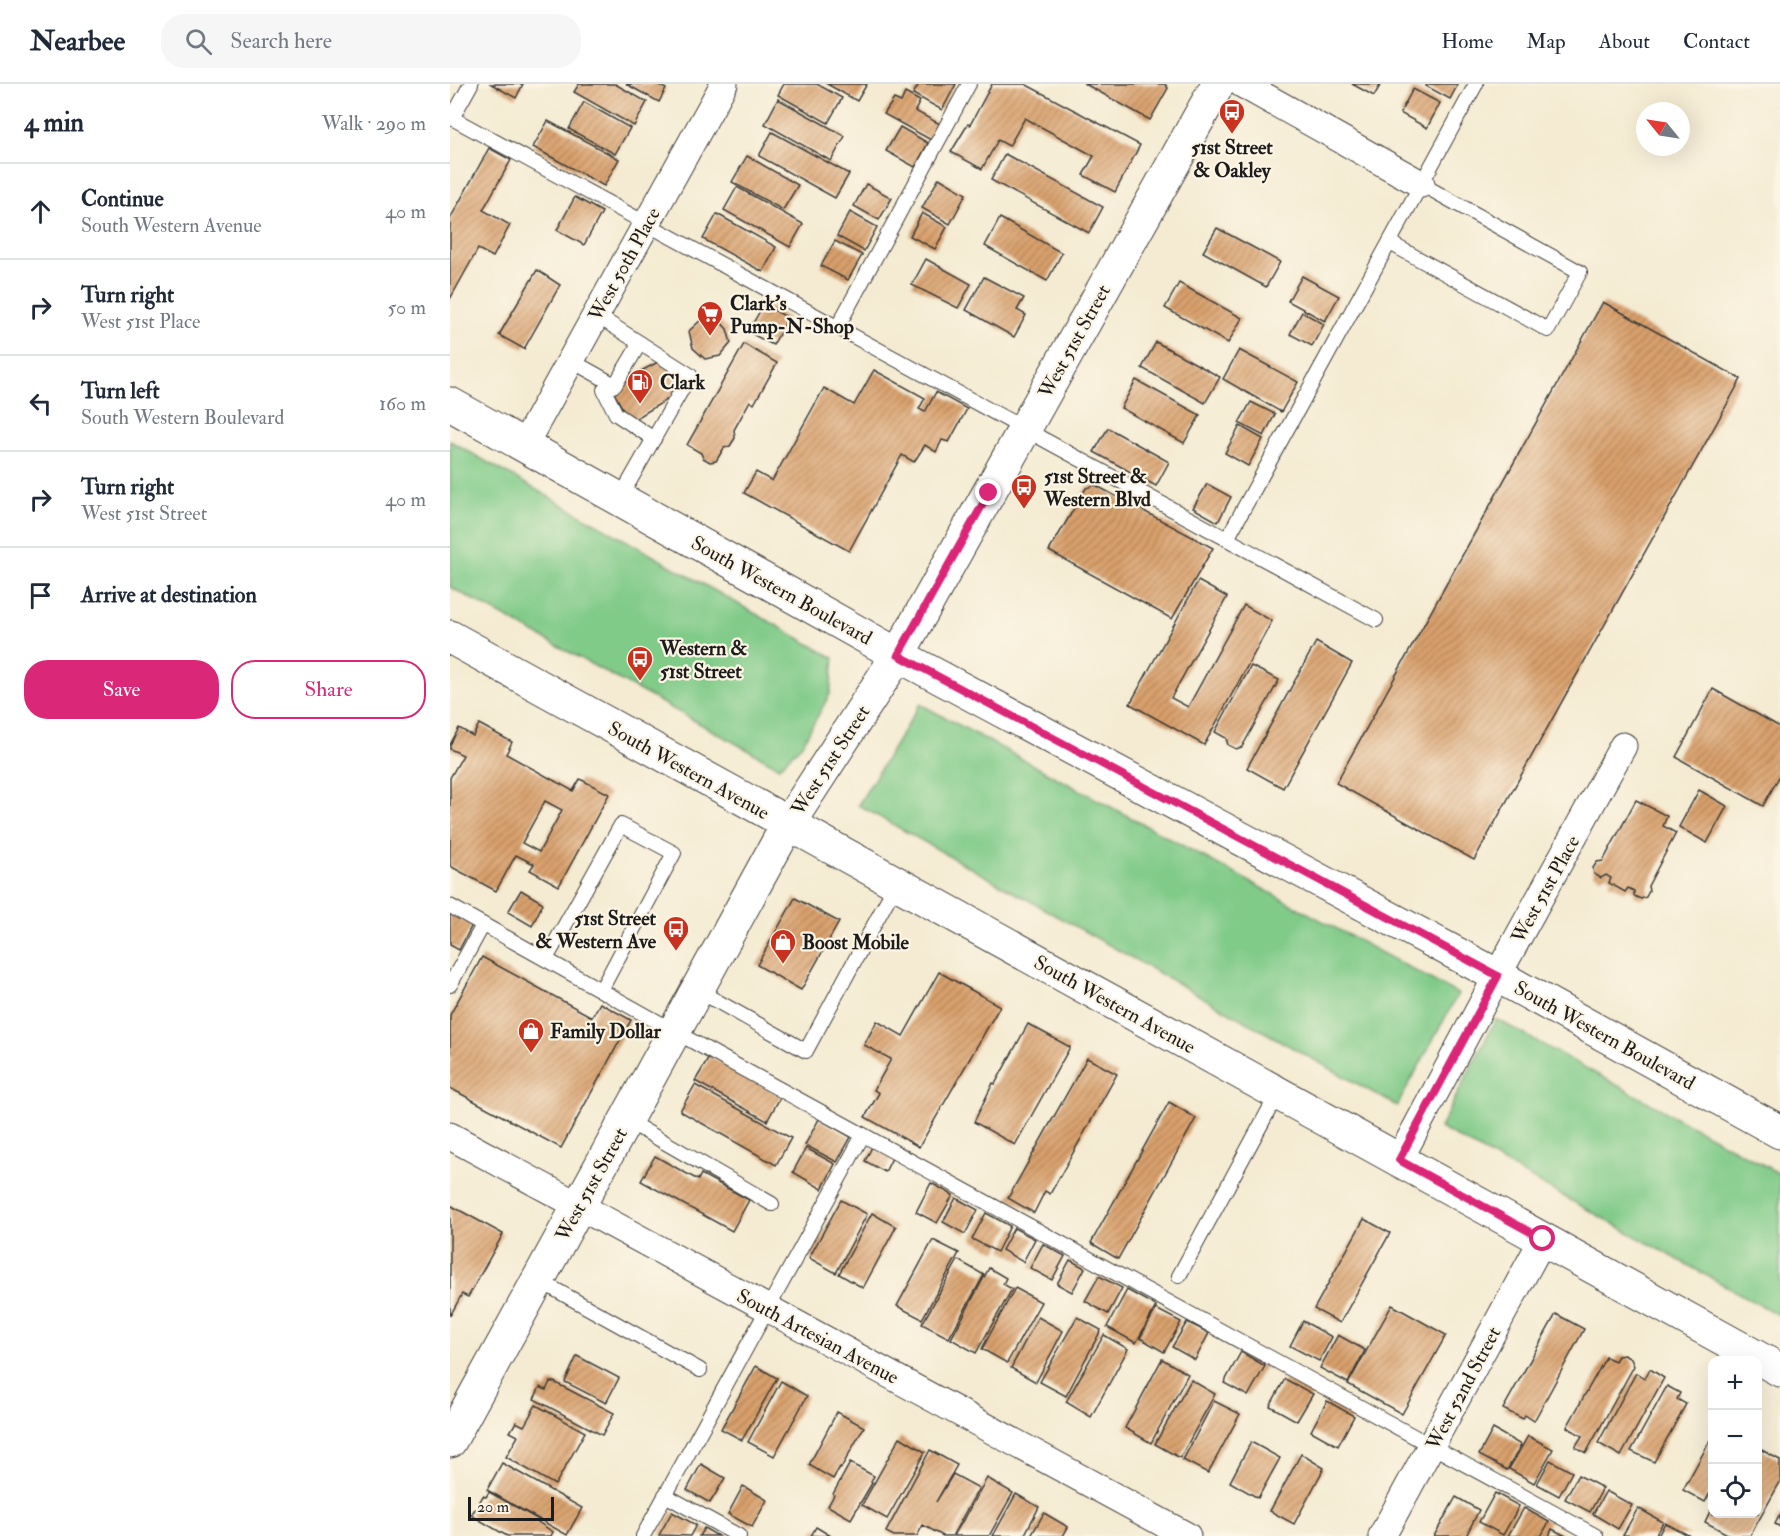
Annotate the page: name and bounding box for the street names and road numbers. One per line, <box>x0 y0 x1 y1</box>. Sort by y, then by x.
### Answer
street label: West 50th Place <box>582 203 666 326</box>
street label: West 51st Street <box>1032 280 1116 403</box>
street label: South Western Boulevard <box>687 530 877 651</box>
street label: West 51st Street <box>785 700 876 821</box>
street label: South Western Avenue <box>604 716 774 825</box>
street label: West 51st Place <box>1505 831 1585 948</box>
street label: South Western Avenue <box>1030 950 1200 1059</box>
street label: South Western Boulevard <box>1510 975 1700 1096</box>
street label: West 51st Street <box>549 1123 633 1246</box>
street label: South Artesian Avenue <box>732 1283 903 1390</box>
street label: West 52nd Street <box>1420 1322 1507 1455</box>

